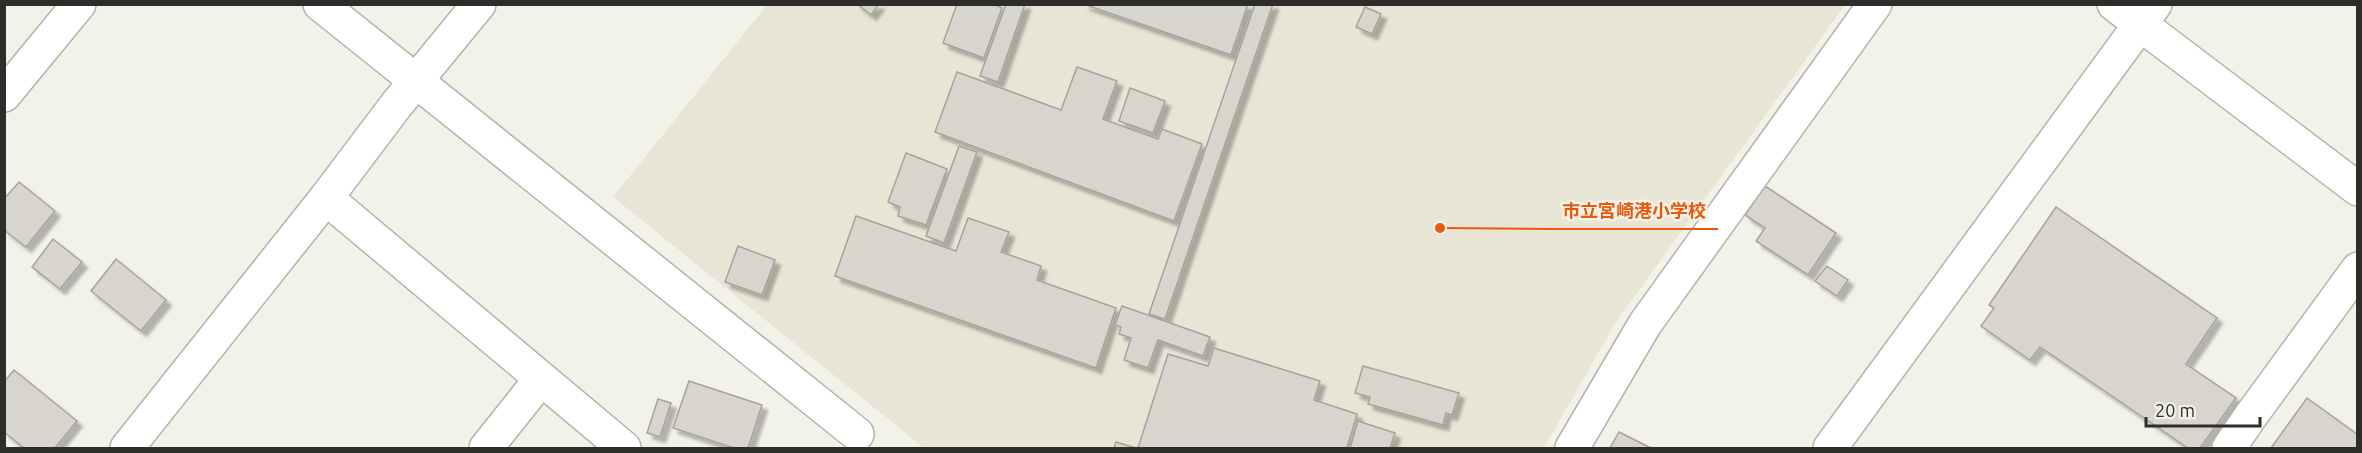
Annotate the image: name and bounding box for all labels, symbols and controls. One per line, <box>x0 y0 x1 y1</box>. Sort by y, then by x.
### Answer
callout: 市立宮崎港小学校 <box>1550 193 1718 229</box>
text: 市立宮崎港小学校 <box>1562 200 1706 220</box>
scale bar <box>2146 390 2260 428</box>
text: 20 m <box>2155 400 2195 420</box>

